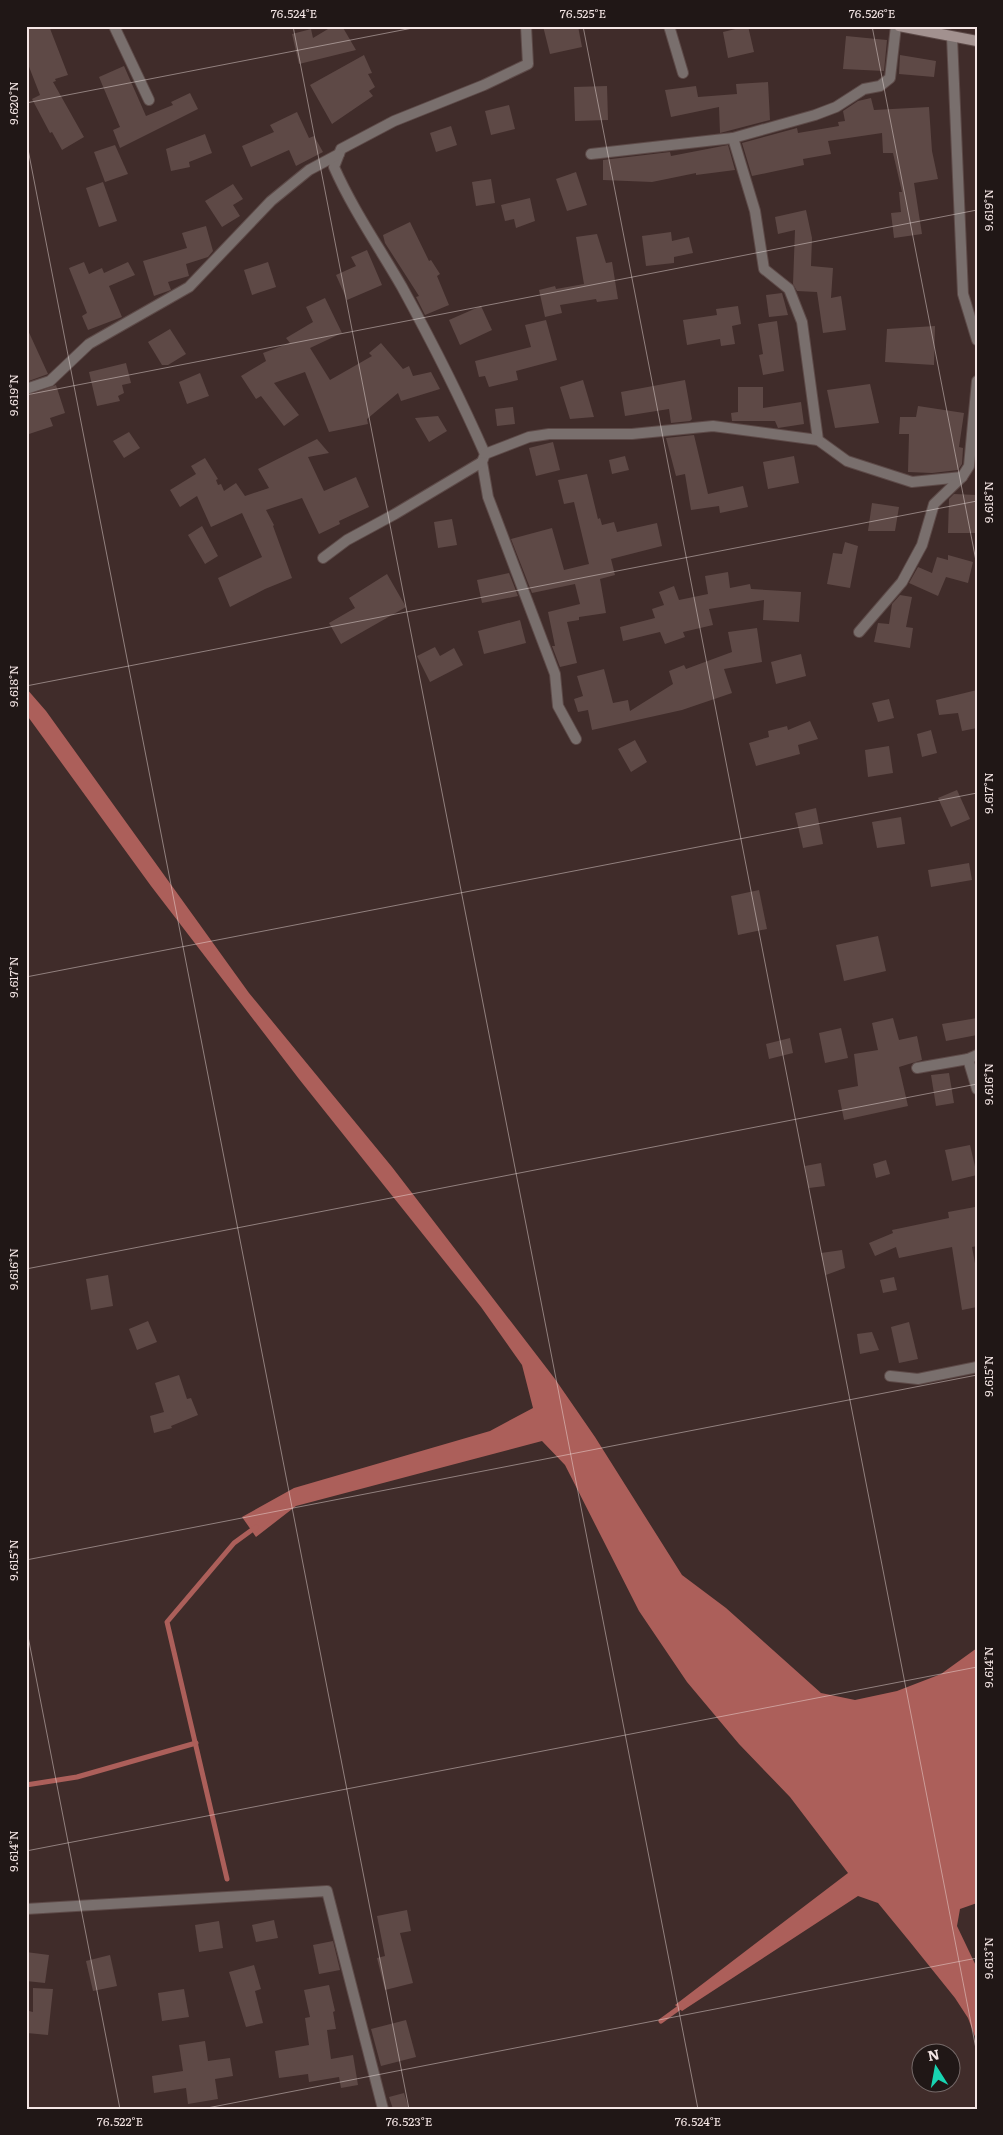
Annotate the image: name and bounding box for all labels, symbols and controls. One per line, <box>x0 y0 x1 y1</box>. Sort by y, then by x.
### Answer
text: 76.524°E <box>271 4 318 22</box>
text: 76.525°E <box>560 4 606 22</box>
text: 76.526°E <box>849 4 896 22</box>
text: 9.620°N <box>4 81 22 125</box>
text: 9.619°N <box>979 189 997 231</box>
text: 9.619°N <box>4 374 22 416</box>
text: 9.618°N <box>979 481 997 523</box>
text: 9.618°N <box>4 665 22 707</box>
text: 9.617°N <box>979 772 997 814</box>
text: 9.617°N <box>4 956 22 998</box>
text: 9.616°N <box>979 1063 997 1105</box>
text: 9.616°N <box>4 1248 22 1290</box>
text: 9.615°N <box>979 1355 997 1397</box>
text: 9.615°N <box>4 1539 22 1581</box>
text: 9.614°N <box>979 1646 997 1688</box>
text: 9.614°N <box>4 1830 22 1872</box>
text: 9.613°N <box>979 1937 997 1979</box>
north arrow <box>910 2042 960 2092</box>
text: N <box>926 2043 941 2065</box>
text: 76.522°E <box>97 2112 143 2130</box>
text: 76.523°E <box>386 2112 433 2130</box>
text: 76.524°E <box>675 2112 722 2130</box>

